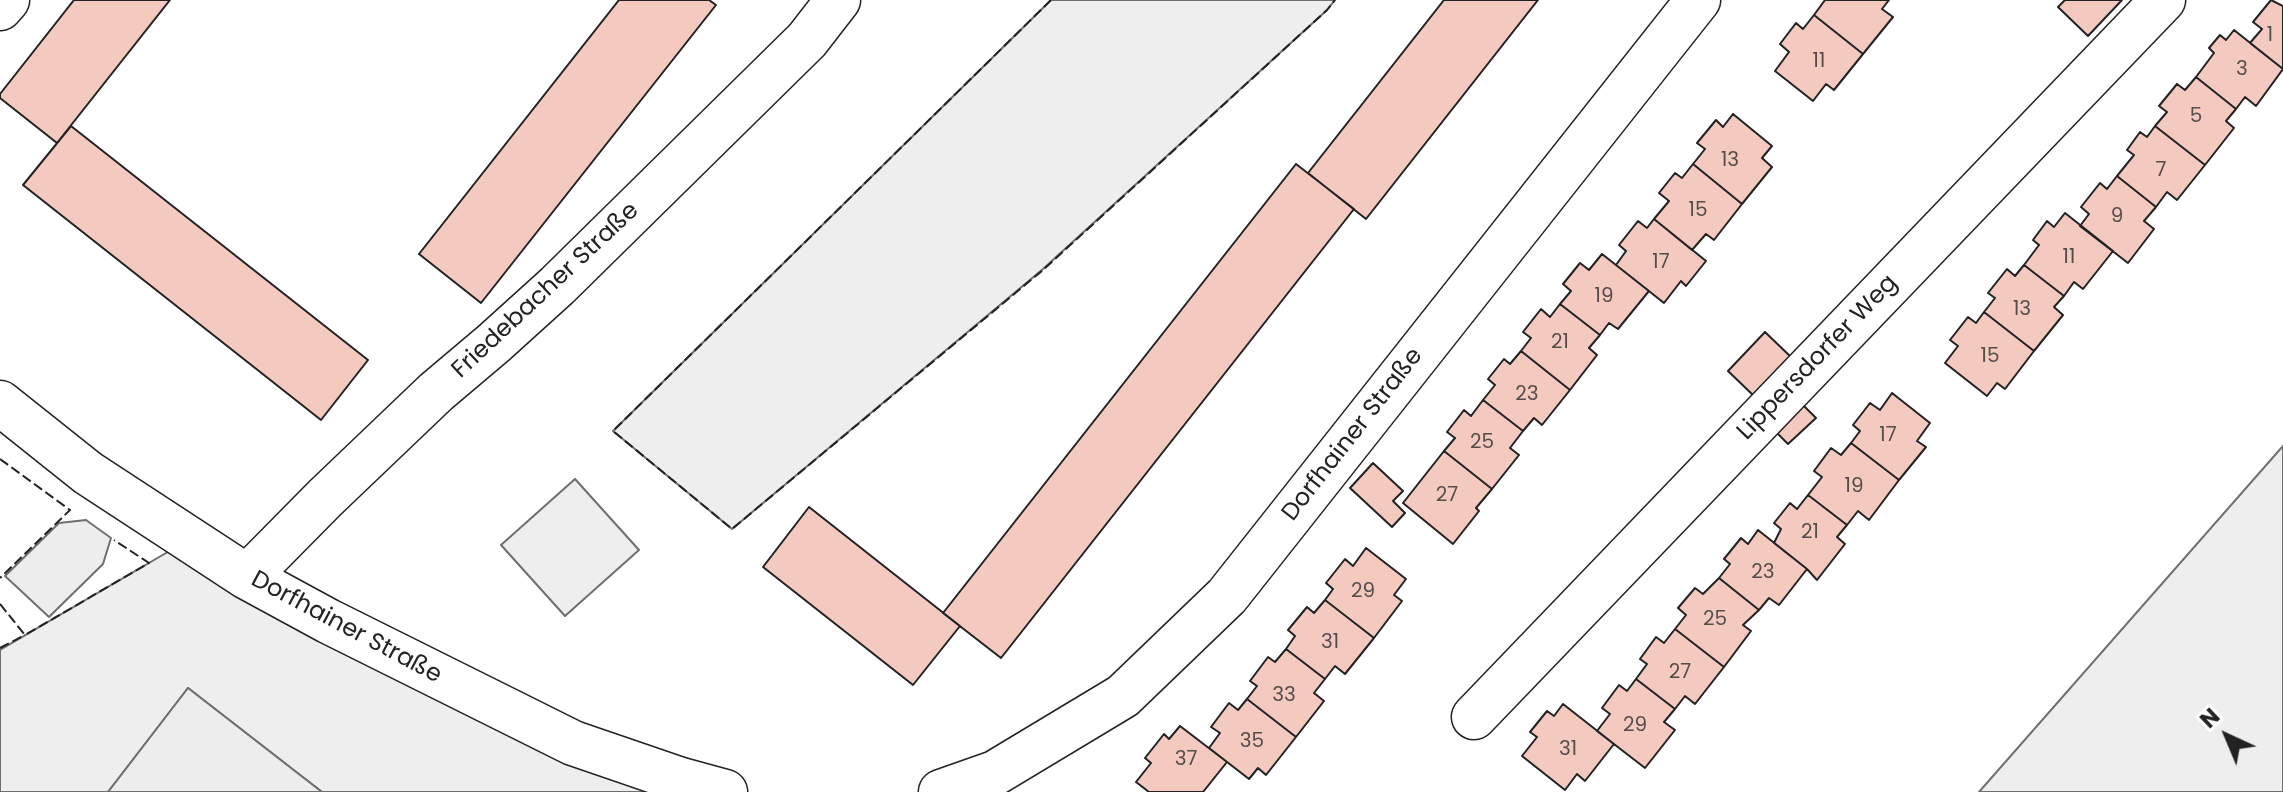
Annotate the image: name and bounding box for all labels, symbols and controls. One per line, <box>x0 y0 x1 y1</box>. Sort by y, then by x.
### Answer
house number: 1 <box>2267 24 2273 48</box>
house number: 11 <box>1813 50 1825 74</box>
house number: 3 <box>2236 58 2248 82</box>
house number: 5 <box>2190 105 2202 129</box>
house number: 13 <box>1721 149 1739 173</box>
house number: 7 <box>2156 159 2166 183</box>
street label: Friedebacher Straße <box>447 197 645 385</box>
house number: 15 <box>1689 199 1707 223</box>
house number: 9 <box>2111 205 2123 229</box>
house number: 11 <box>2063 246 2075 270</box>
house number: 17 <box>1652 251 1670 275</box>
street label: Lippersdorfer Weg <box>1732 269 1904 447</box>
house number: 19 <box>1595 285 1613 309</box>
house number: 13 <box>2013 298 2031 322</box>
house number: 21 <box>1551 331 1569 355</box>
street label: Dorfhainer Straße <box>1277 343 1429 527</box>
house number: 15 <box>1981 345 1999 369</box>
house number: 23 <box>1515 383 1539 407</box>
house number: 17 <box>1879 424 1897 448</box>
house number: 25 <box>1470 431 1494 455</box>
house number: 19 <box>1845 475 1863 499</box>
house number: 27 <box>1436 484 1458 508</box>
house number: 21 <box>1801 521 1819 545</box>
house number: 23 <box>1751 561 1775 585</box>
street label: Dorfhainer Straße <box>246 566 446 690</box>
house number: 29 <box>1351 580 1375 604</box>
house number: 25 <box>1703 608 1727 632</box>
house number: 31 <box>1321 631 1339 655</box>
house number: 27 <box>1669 661 1691 685</box>
house number: 33 <box>1272 684 1296 708</box>
north arrow <box>2187 696 2267 776</box>
text: N <box>2193 701 2227 735</box>
house number: 29 <box>1623 714 1647 738</box>
house number: 35 <box>1240 730 1264 754</box>
house number: 31 <box>1559 738 1577 762</box>
house number: 37 <box>1175 748 1197 772</box>

